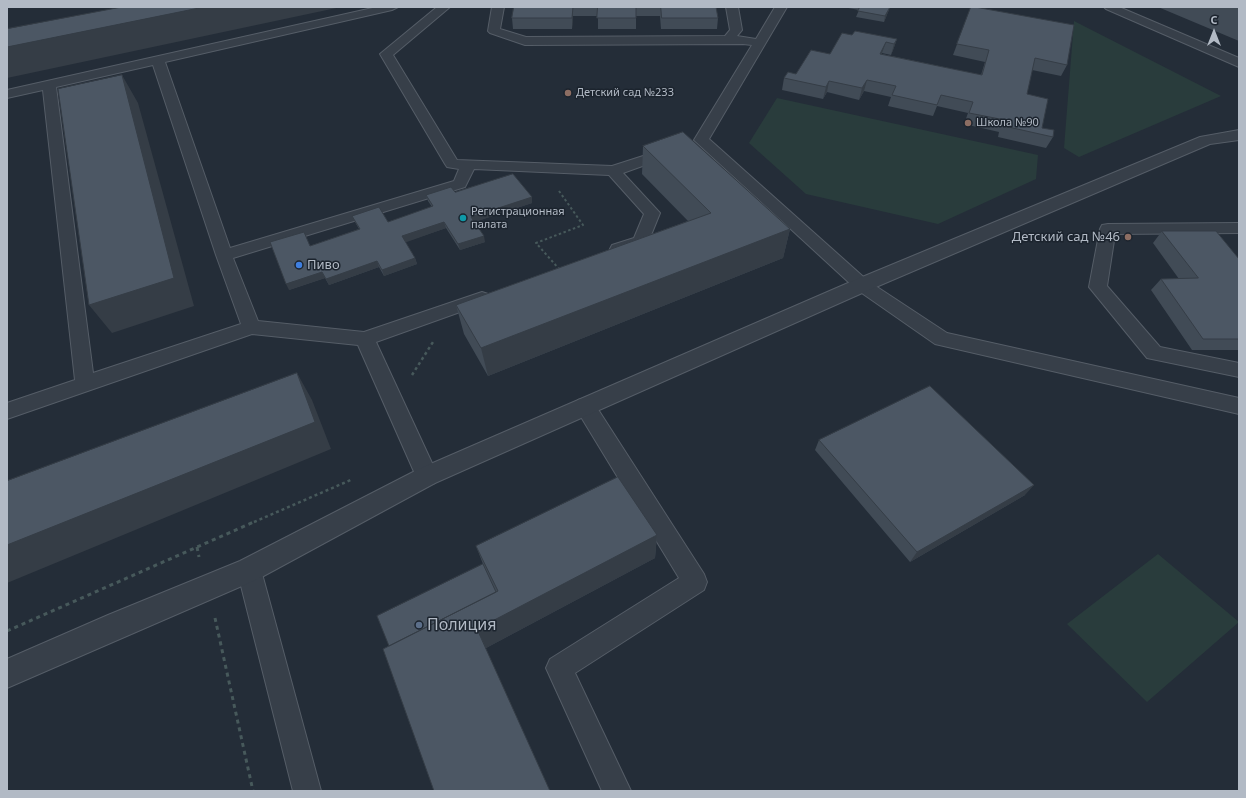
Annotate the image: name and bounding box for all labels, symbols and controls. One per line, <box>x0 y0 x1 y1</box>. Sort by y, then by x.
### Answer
north arrow <box>1194 12 1234 52</box>
text: С <box>1210 12 1218 27</box>
place label: Детский сад №233 <box>576 86 674 100</box>
marker: Детский сад №233 <box>563 88 573 98</box>
place label: Школа №90 <box>976 116 1039 130</box>
marker: Школа №90 <box>963 118 973 128</box>
place label: Регистрационная палата <box>471 205 565 231</box>
marker: Регистрационная палата <box>458 213 468 223</box>
place label: Детский сад №46 <box>1012 229 1120 245</box>
marker: Детский сад №46 <box>1123 232 1133 242</box>
place label: Пиво <box>307 257 340 273</box>
marker: Пиво <box>294 260 304 270</box>
place label: Полиция <box>427 615 497 635</box>
marker: Полиция <box>414 620 424 630</box>

